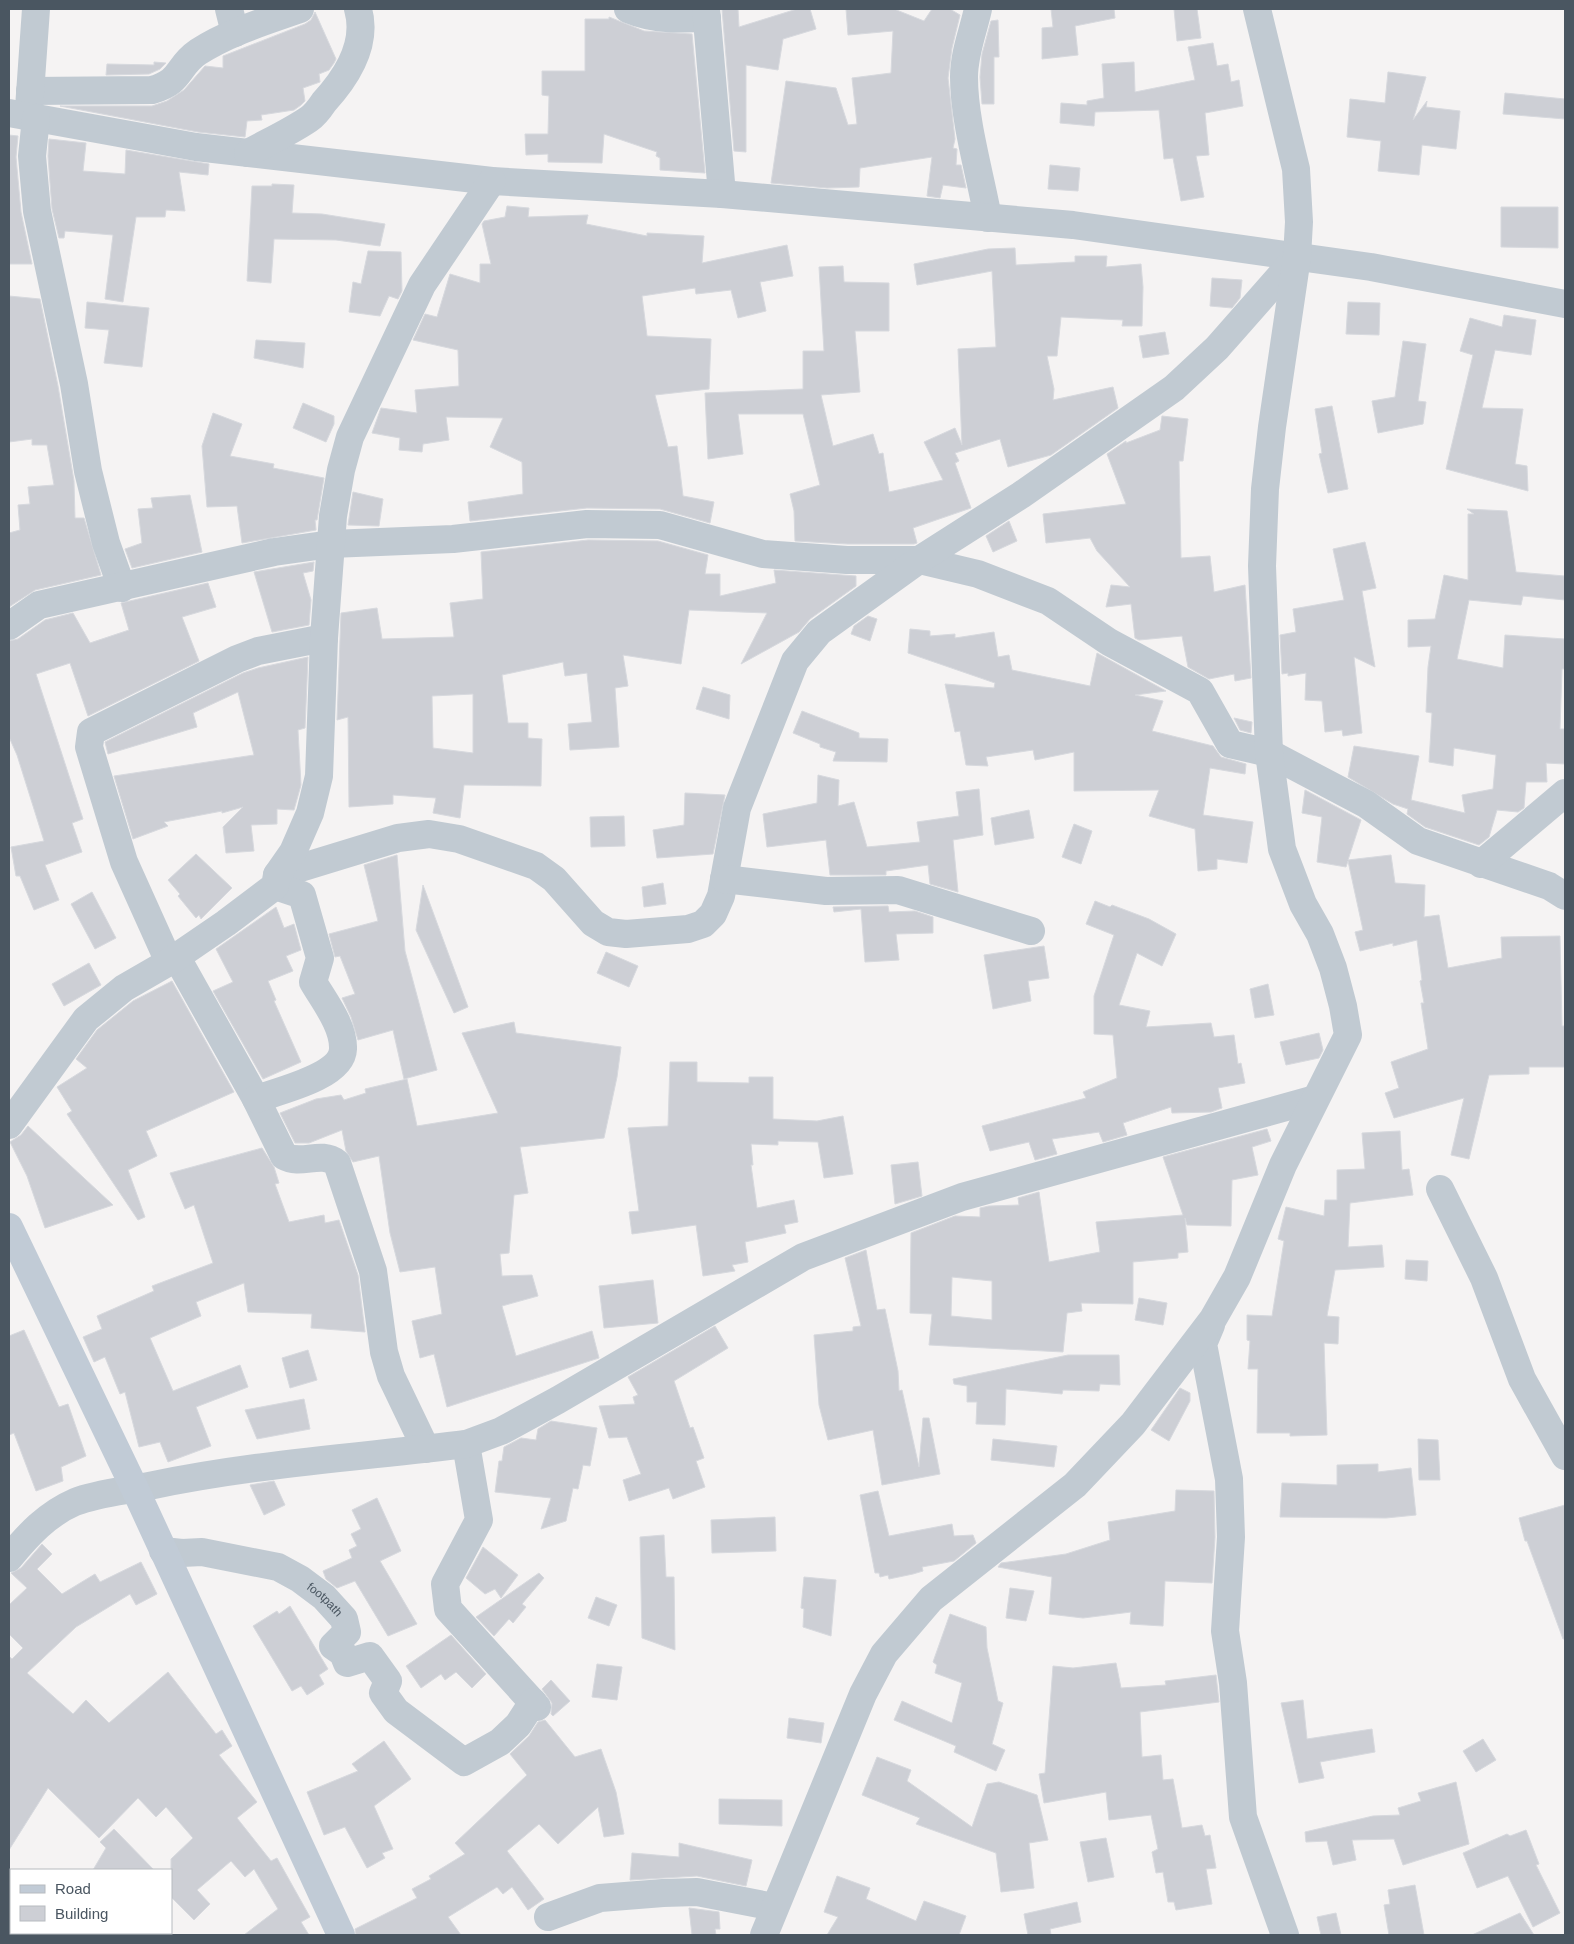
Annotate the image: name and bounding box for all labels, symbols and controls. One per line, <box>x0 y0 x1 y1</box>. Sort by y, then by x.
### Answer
street label: footpath <box>304 1580 345 1620</box>
legend <box>10 1869 172 1934</box>
text: Road <box>55 1880 91 1897</box>
text: Building <box>55 1905 108 1922</box>

